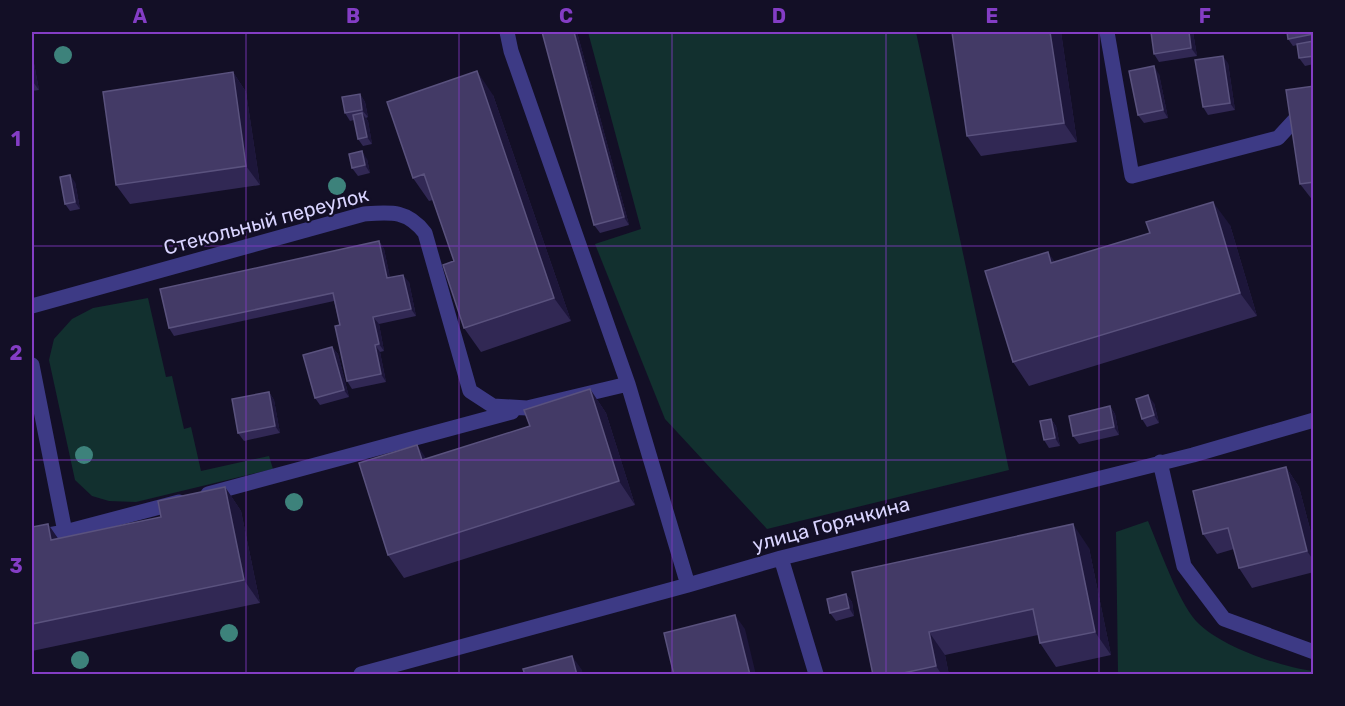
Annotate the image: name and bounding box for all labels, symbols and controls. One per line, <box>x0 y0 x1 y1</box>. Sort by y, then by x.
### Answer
text: A <box>133 4 148 28</box>
text: B <box>346 4 360 28</box>
text: C <box>559 4 573 28</box>
text: D <box>772 4 786 28</box>
text: E <box>986 4 998 28</box>
text: F <box>1199 4 1211 28</box>
text: 1 <box>11 127 21 151</box>
street label: Стекольный переулок <box>161 182 371 260</box>
text: 2 <box>10 341 23 365</box>
street label: улица Горячкина <box>750 491 912 557</box>
text: 3 <box>9 554 23 578</box>

